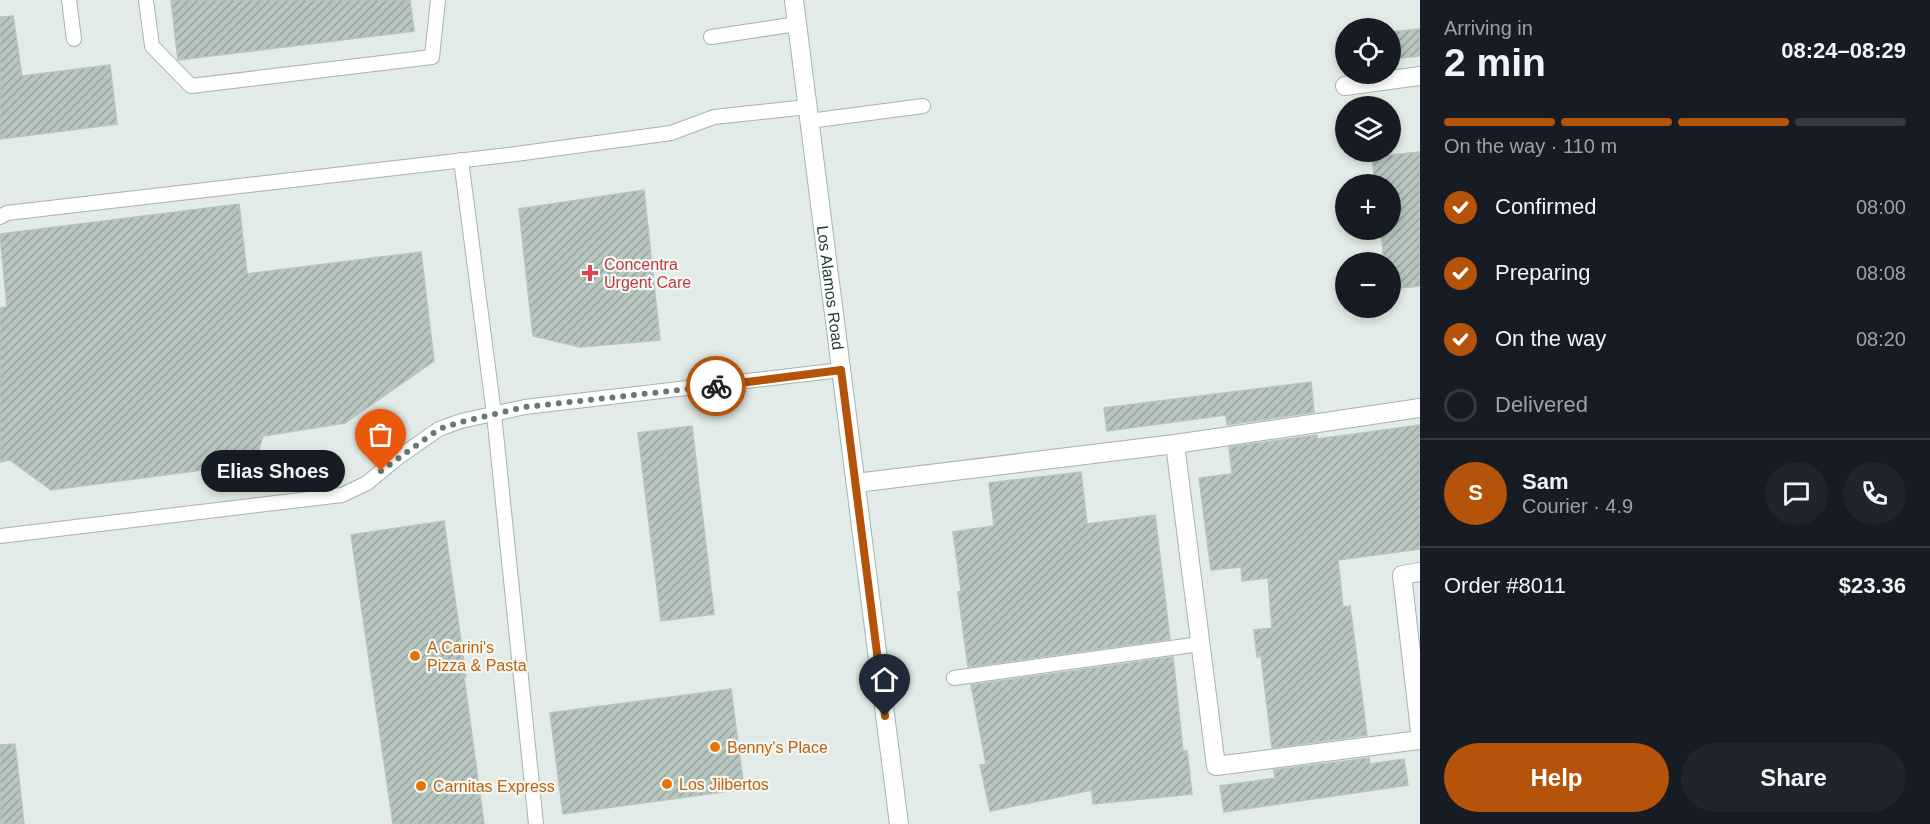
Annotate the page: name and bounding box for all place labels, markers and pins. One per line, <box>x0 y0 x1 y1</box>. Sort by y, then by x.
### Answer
place label: Concentra Urgent Care <box>604 256 691 291</box>
marker: Concentra Urgent Care <box>581 264 599 282</box>
pin <box>355 409 406 471</box>
callout: Elias Shoes <box>201 450 345 492</box>
place label: A Carini's Pizza & Pasta <box>427 639 527 674</box>
marker: A Carini's Pizza & Pasta <box>408 649 422 663</box>
pin <box>859 654 910 716</box>
place label: Benny's Place <box>727 739 828 756</box>
marker: Benny's Place <box>708 740 722 754</box>
place label: Los Jilbertos <box>679 776 769 793</box>
marker: Los Jilbertos <box>660 777 674 791</box>
place label: Carnitas Express <box>433 778 555 795</box>
marker: Carnitas Express <box>414 779 428 793</box>

